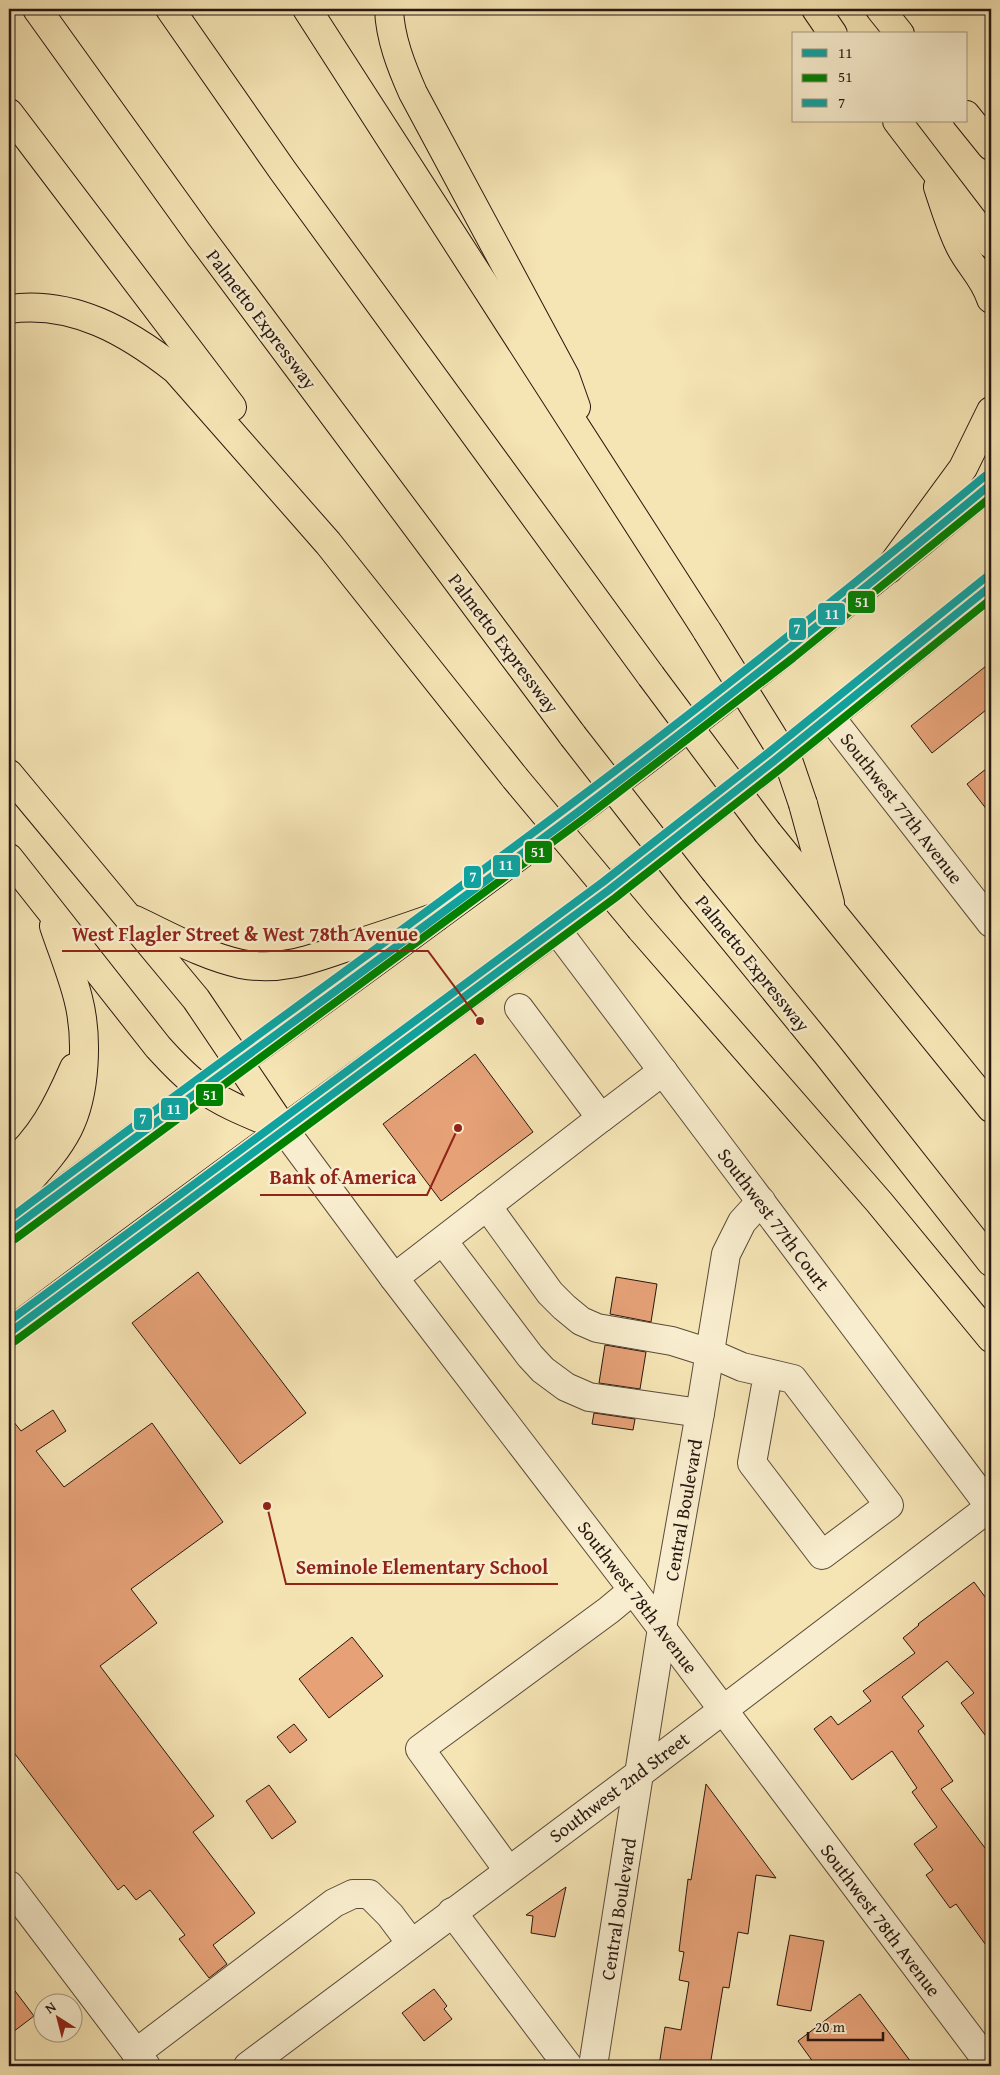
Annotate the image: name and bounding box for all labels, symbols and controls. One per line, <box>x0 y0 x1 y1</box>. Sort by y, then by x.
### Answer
legend <box>792 32 968 122</box>
text: 11 <box>838 42 852 63</box>
text: 51 <box>838 66 852 87</box>
text: 7 <box>838 92 845 113</box>
street label: Palmetto Expressway <box>200 243 324 395</box>
street label: Palmetto Expressway <box>442 567 566 719</box>
line badge: 51 <box>847 590 876 614</box>
text: 51 <box>855 592 869 612</box>
line badge: 11 <box>817 602 846 626</box>
text: 11 <box>825 604 839 624</box>
line badge: 7 <box>788 617 807 641</box>
text: 7 <box>793 619 801 639</box>
street label: Southwest 77th Avenue <box>834 726 970 890</box>
line badge: 51 <box>524 840 553 864</box>
text: 51 <box>531 842 545 862</box>
line badge: 11 <box>492 854 521 878</box>
text: 11 <box>499 855 513 875</box>
line badge: 7 <box>463 865 482 889</box>
text: 7 <box>469 867 477 887</box>
street label: Palmetto Expressway <box>689 889 817 1038</box>
callout: West Flagler Street & West 78th Avenue <box>62 916 428 951</box>
text: West Flagler Street & West 78th Avenue <box>72 919 418 948</box>
line badge: 51 <box>195 1083 224 1107</box>
text: 51 <box>203 1085 217 1105</box>
line badge: 11 <box>160 1097 189 1121</box>
text: 11 <box>167 1099 181 1119</box>
line badge: 7 <box>133 1107 153 1131</box>
text: 7 <box>139 1109 147 1129</box>
street label: Southwest 77th Court <box>711 1142 837 1296</box>
callout: Bank of America <box>260 1160 427 1195</box>
text: Bank of America <box>270 1162 417 1191</box>
street label: Central Boulevard <box>657 1436 709 1583</box>
street label: Southwest 78th Avenue <box>571 1515 705 1679</box>
callout: Seminole Elementary School <box>286 1549 558 1584</box>
text: Seminole Elementary School <box>296 1552 548 1581</box>
street label: Southwest 2nd Street <box>543 1725 695 1849</box>
street label: Central Boulevard <box>593 1835 643 1982</box>
street label: Southwest 78th Avenue <box>814 1838 948 2002</box>
north arrow <box>32 1992 82 2042</box>
text: N <box>41 1996 61 2018</box>
scale bar <box>808 2010 882 2042</box>
text: 20 m <box>815 2016 846 2037</box>

